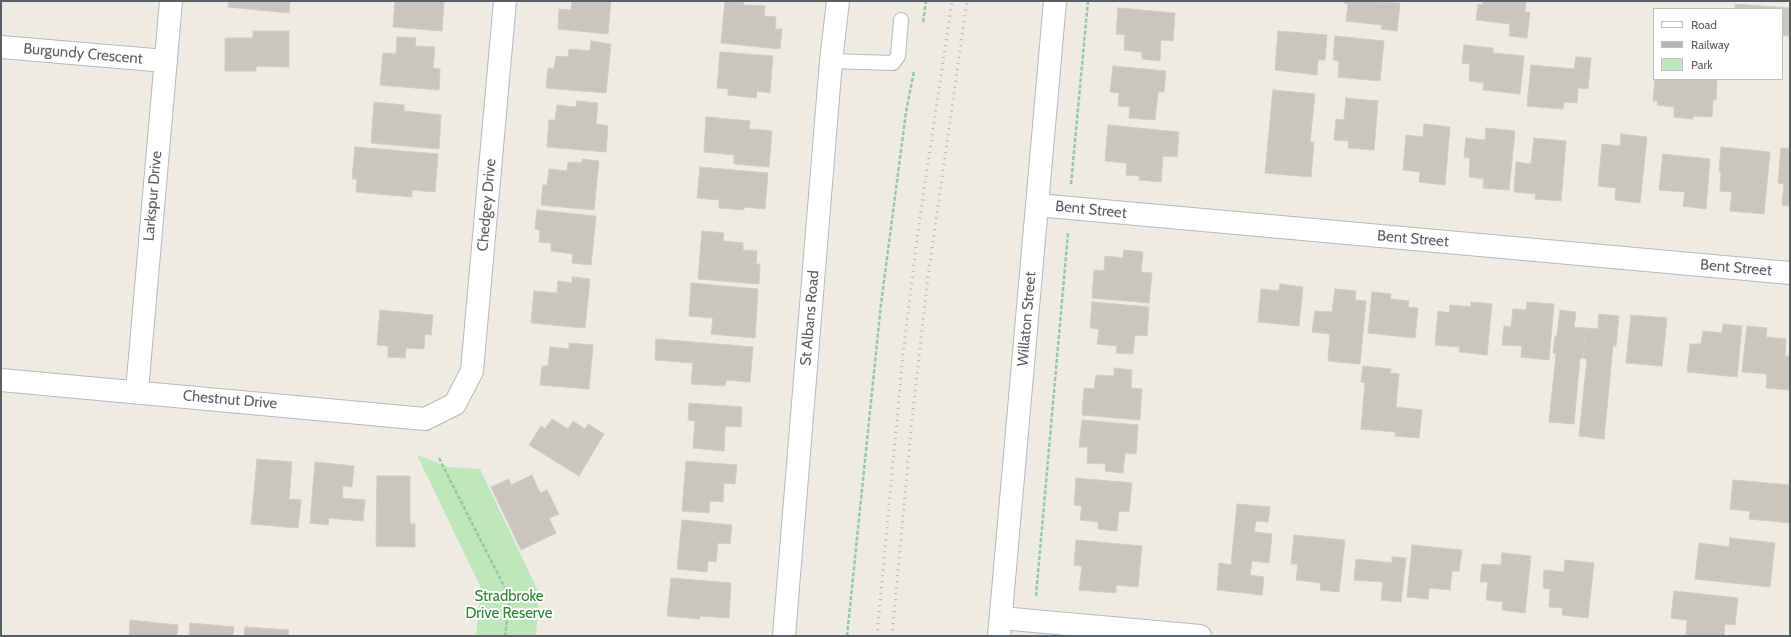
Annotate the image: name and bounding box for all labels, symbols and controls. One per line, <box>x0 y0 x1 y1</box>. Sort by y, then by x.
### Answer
legend <box>1653 8 1783 80</box>
text: Road <box>1691 17 1717 32</box>
text: Railway <box>1691 37 1729 52</box>
street label: Burgundy Crescent <box>23 40 143 68</box>
text: Park <box>1691 57 1713 72</box>
street label: Larkspur Drive <box>140 150 166 242</box>
street label: Chedgey Drive <box>474 158 500 252</box>
street label: Bent Street <box>1054 197 1128 223</box>
street label: Bent Street <box>1376 227 1450 251</box>
street label: Bent Street <box>1699 256 1773 280</box>
street label: St Albans Road <box>797 270 823 366</box>
street label: Willaton Street <box>1014 271 1040 367</box>
street label: Chestnut Drive <box>182 387 278 413</box>
park label: Stradbroke Drive Reserve <box>465 588 553 623</box>

